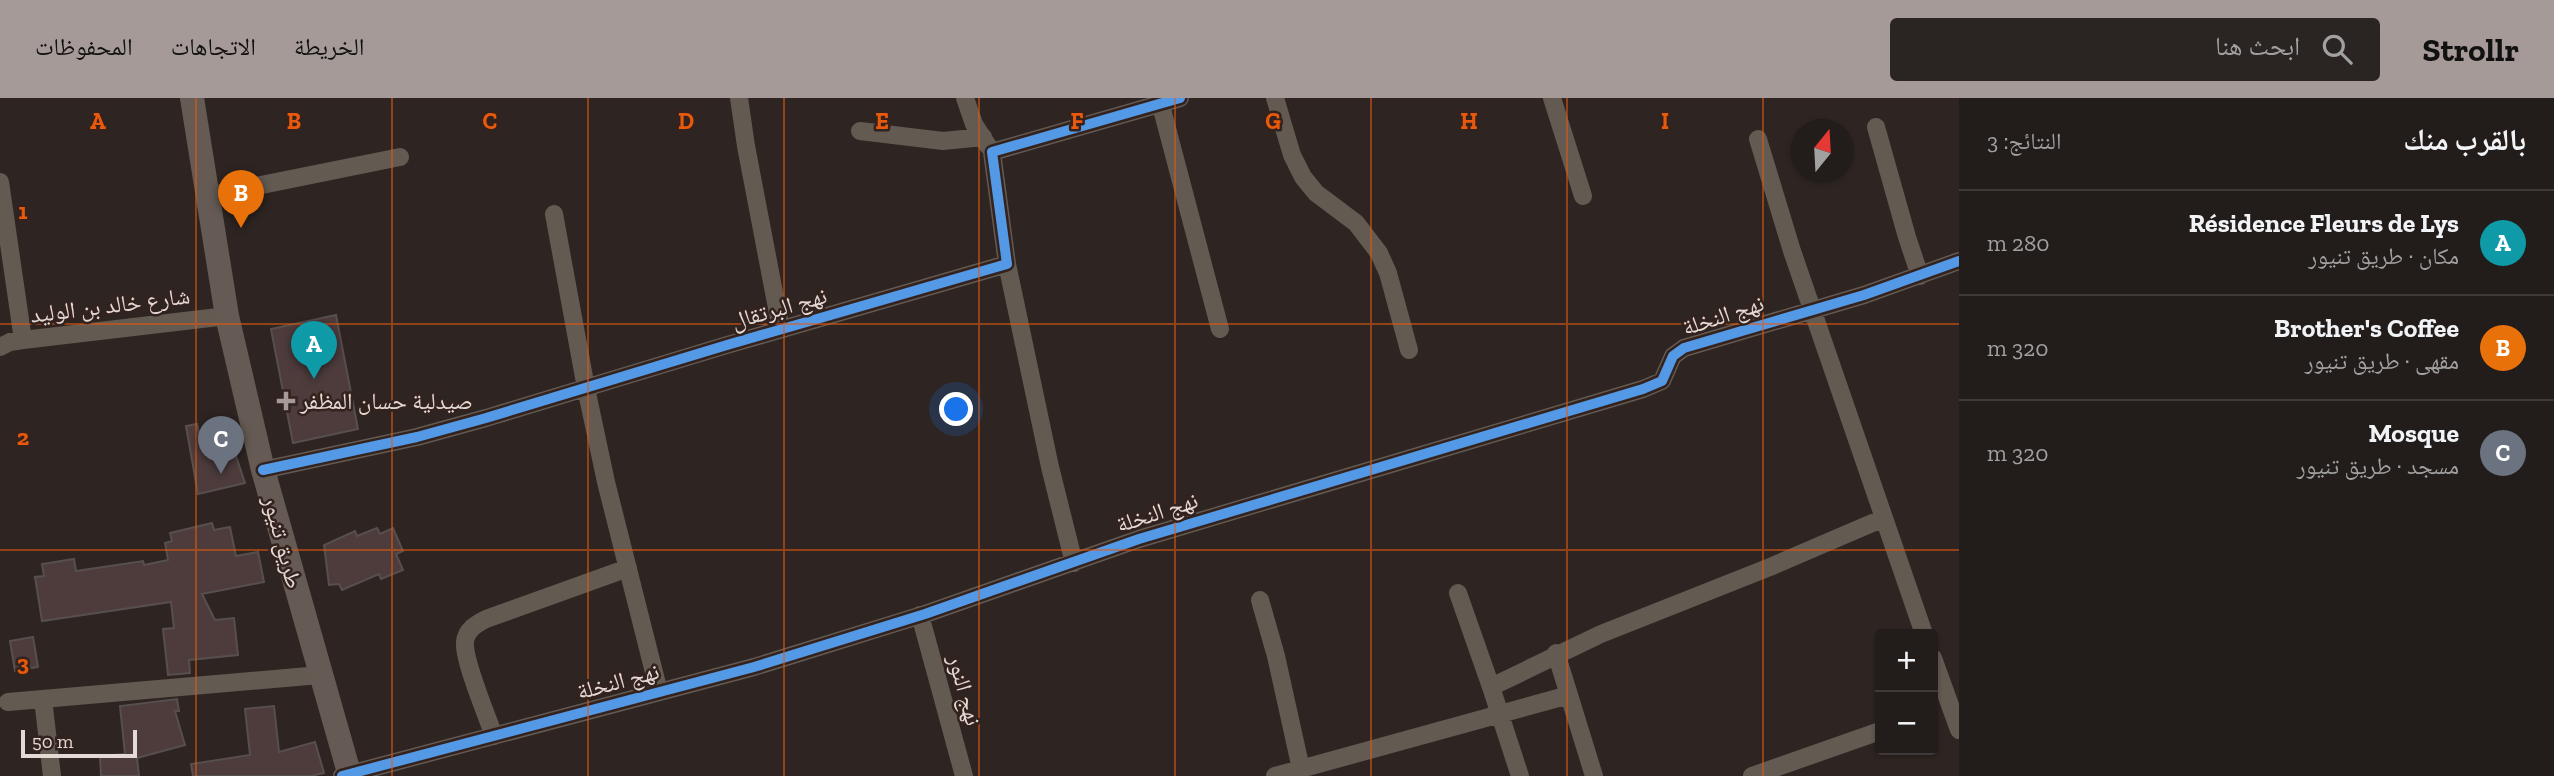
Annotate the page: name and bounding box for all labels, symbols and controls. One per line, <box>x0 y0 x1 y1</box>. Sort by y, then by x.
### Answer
search box <box>1890 18 2380 81</box>
text: ابحث هنا <box>2215 30 2300 62</box>
icon: search <box>2318 30 2356 68</box>
text: Strollr <box>2422 30 2519 69</box>
text: المحفوظات <box>35 32 133 61</box>
text: الاتجاهات <box>171 32 256 61</box>
text: الخريطة <box>294 32 365 61</box>
text: A <box>90 107 106 135</box>
text: B <box>287 107 301 135</box>
text: C <box>483 107 497 135</box>
text: D <box>678 107 694 135</box>
text: E <box>875 107 889 135</box>
text: F <box>1070 107 1084 135</box>
text: G <box>1265 107 1281 135</box>
text: H <box>1460 107 1478 135</box>
text: I <box>1661 107 1669 135</box>
north arrow <box>1791 119 1854 182</box>
text: بالقرب منك <box>2403 122 2526 158</box>
text: النتائج: 3 <box>1987 127 2061 155</box>
pin: B <box>218 170 264 228</box>
text: 1 <box>18 197 28 225</box>
text: Résidence Fleurs de Lys <box>2189 207 2459 239</box>
text: 280 m <box>1987 229 2050 257</box>
text: A <box>2495 229 2511 257</box>
text: مكان · طريق تنيور <box>2308 242 2459 270</box>
street label: شارع خالد بن الوليد <box>29 281 192 330</box>
street label: نهج البرتقال <box>728 281 830 336</box>
street label: نهج النخلة <box>1679 289 1768 342</box>
text: Brother's Coffee <box>2274 312 2459 344</box>
pin: A <box>291 321 337 379</box>
text: 320 m <box>1987 334 2048 362</box>
text: B <box>2496 334 2510 362</box>
text: مقهى · طريق تنيور <box>2305 347 2459 375</box>
place label: صيدلية حسان المظفر <box>299 387 473 415</box>
your location <box>939 392 973 426</box>
marker: صيدلية حسان المظفر <box>278 393 294 409</box>
pin: C <box>198 416 244 474</box>
text: Mosque <box>2368 417 2459 449</box>
text: 2 <box>17 423 29 451</box>
text: 320 m <box>1987 439 2048 467</box>
text: C <box>2496 439 2510 467</box>
text: مسجد · طريق تنيور <box>2297 452 2459 480</box>
street label: نهج النخلة <box>1113 486 1202 539</box>
street label: طريق تنيور <box>257 492 309 591</box>
map controls <box>1875 629 1938 755</box>
button: + <box>1875 629 1938 692</box>
text: 3 <box>17 649 29 677</box>
street label: نهج النور <box>941 650 988 729</box>
street label: نهج النخلة <box>574 657 662 706</box>
button: − <box>1875 692 1938 755</box>
scale bar <box>21 727 136 759</box>
text: 50 m <box>32 730 73 753</box>

